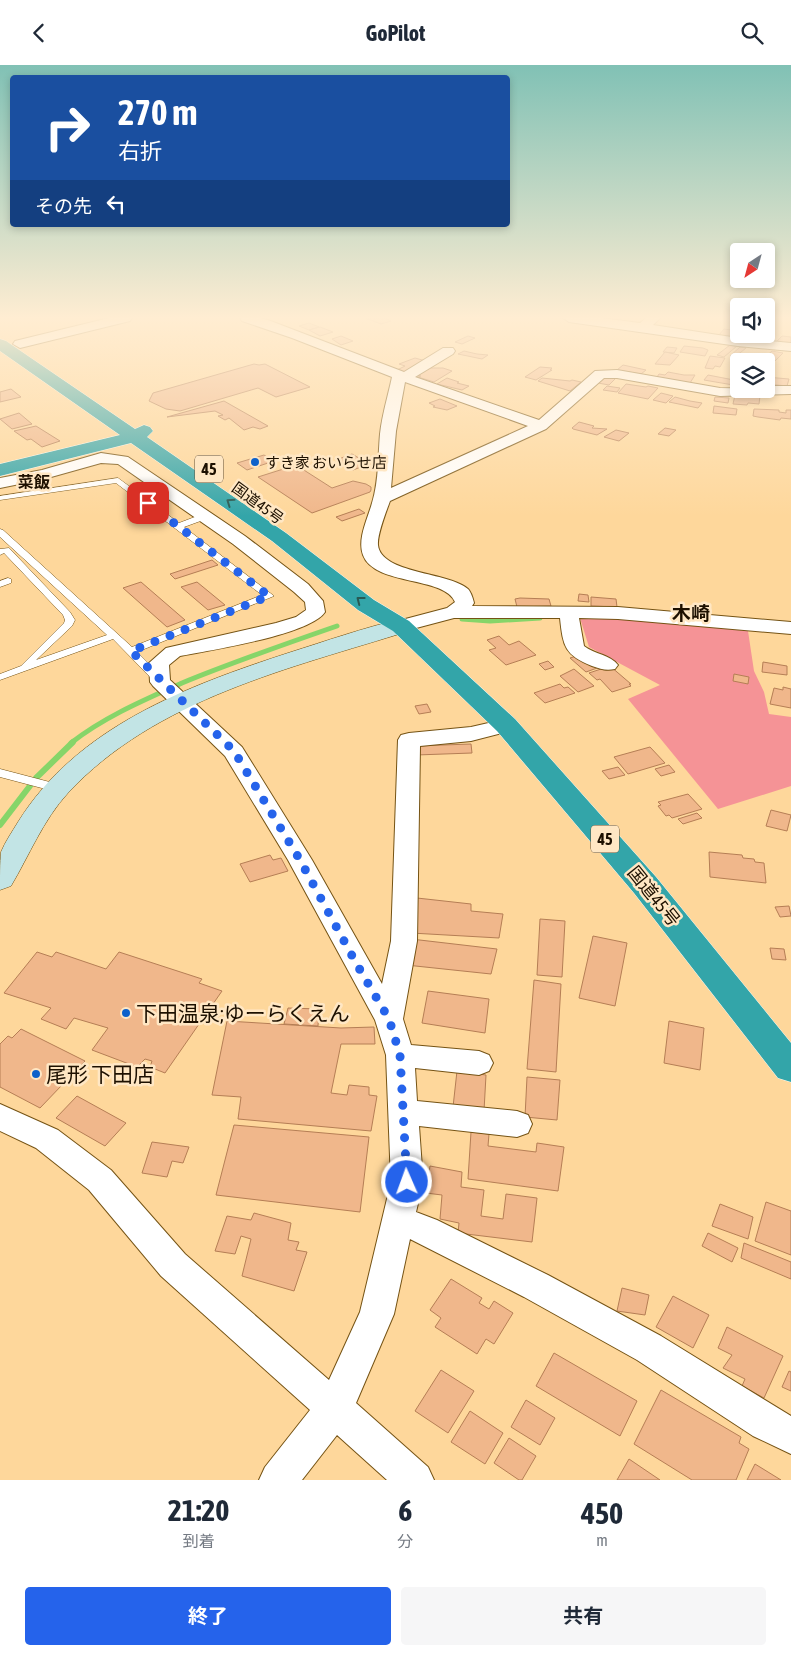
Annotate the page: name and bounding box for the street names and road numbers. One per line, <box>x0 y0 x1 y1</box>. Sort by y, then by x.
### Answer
road number: 45 <box>195 455 223 483</box>
street label: 国道45号 <box>229 479 287 527</box>
road number: 45 <box>591 826 619 853</box>
street label: 国道45号 <box>624 862 684 930</box>

